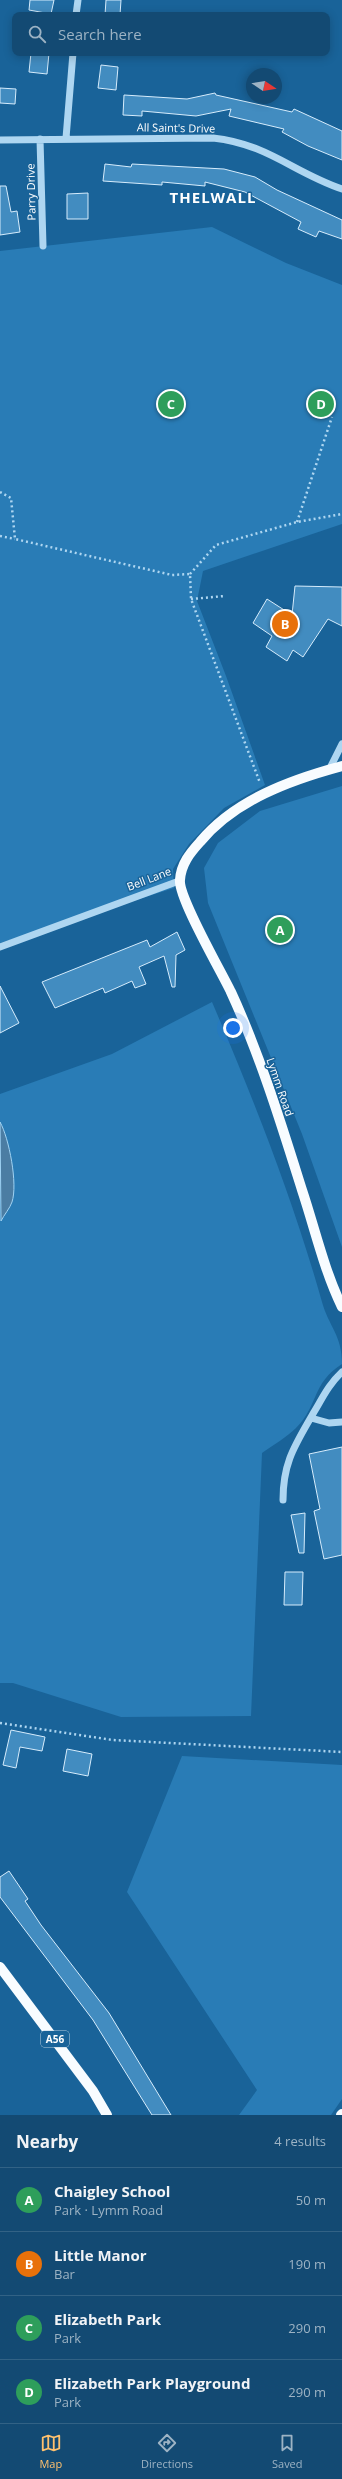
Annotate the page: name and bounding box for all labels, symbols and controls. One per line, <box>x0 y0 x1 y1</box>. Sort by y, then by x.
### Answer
search box <box>12 12 330 56</box>
icon: search <box>26 23 48 45</box>
text: Search here <box>58 24 142 44</box>
north arrow <box>246 68 282 104</box>
street label: All Saint's Drive <box>137 119 215 136</box>
street label: Parry Drive <box>23 163 38 221</box>
district label: THELWALL <box>170 187 256 207</box>
pin: C <box>158 389 184 419</box>
pin: D <box>308 389 334 419</box>
pin: B <box>272 609 298 639</box>
street label: Bell Lane <box>124 863 173 894</box>
pin: A <box>267 915 293 945</box>
your location <box>223 1018 243 1038</box>
street label: Lymm Road <box>263 1056 297 1118</box>
road number: A56 <box>41 2031 69 2047</box>
text: Nearby <box>16 2130 78 2153</box>
text: 4 results <box>274 2132 326 2150</box>
text: Chaigley School <box>54 2181 170 2201</box>
text: A <box>25 2191 33 2209</box>
text: 50 m <box>296 2191 326 2209</box>
text: Park · Lymm Road <box>54 2201 163 2219</box>
text: Little Manor <box>54 2245 147 2265</box>
text: B <box>25 2255 33 2273</box>
text: 190 m <box>288 2255 326 2273</box>
text: Bar <box>54 2265 75 2283</box>
text: Elizabeth Park <box>54 2309 161 2329</box>
text: C <box>25 2319 33 2337</box>
text: 290 m <box>288 2319 326 2337</box>
text: Park <box>54 2329 81 2347</box>
text: Elizabeth Park Playground <box>54 2373 250 2393</box>
text: D <box>24 2383 34 2401</box>
text: 290 m <box>288 2383 326 2401</box>
text: Park <box>54 2393 81 2411</box>
tab: Map <box>39 2432 62 2471</box>
tab: Directions <box>141 2432 193 2471</box>
tab: Saved <box>272 2432 303 2471</box>

